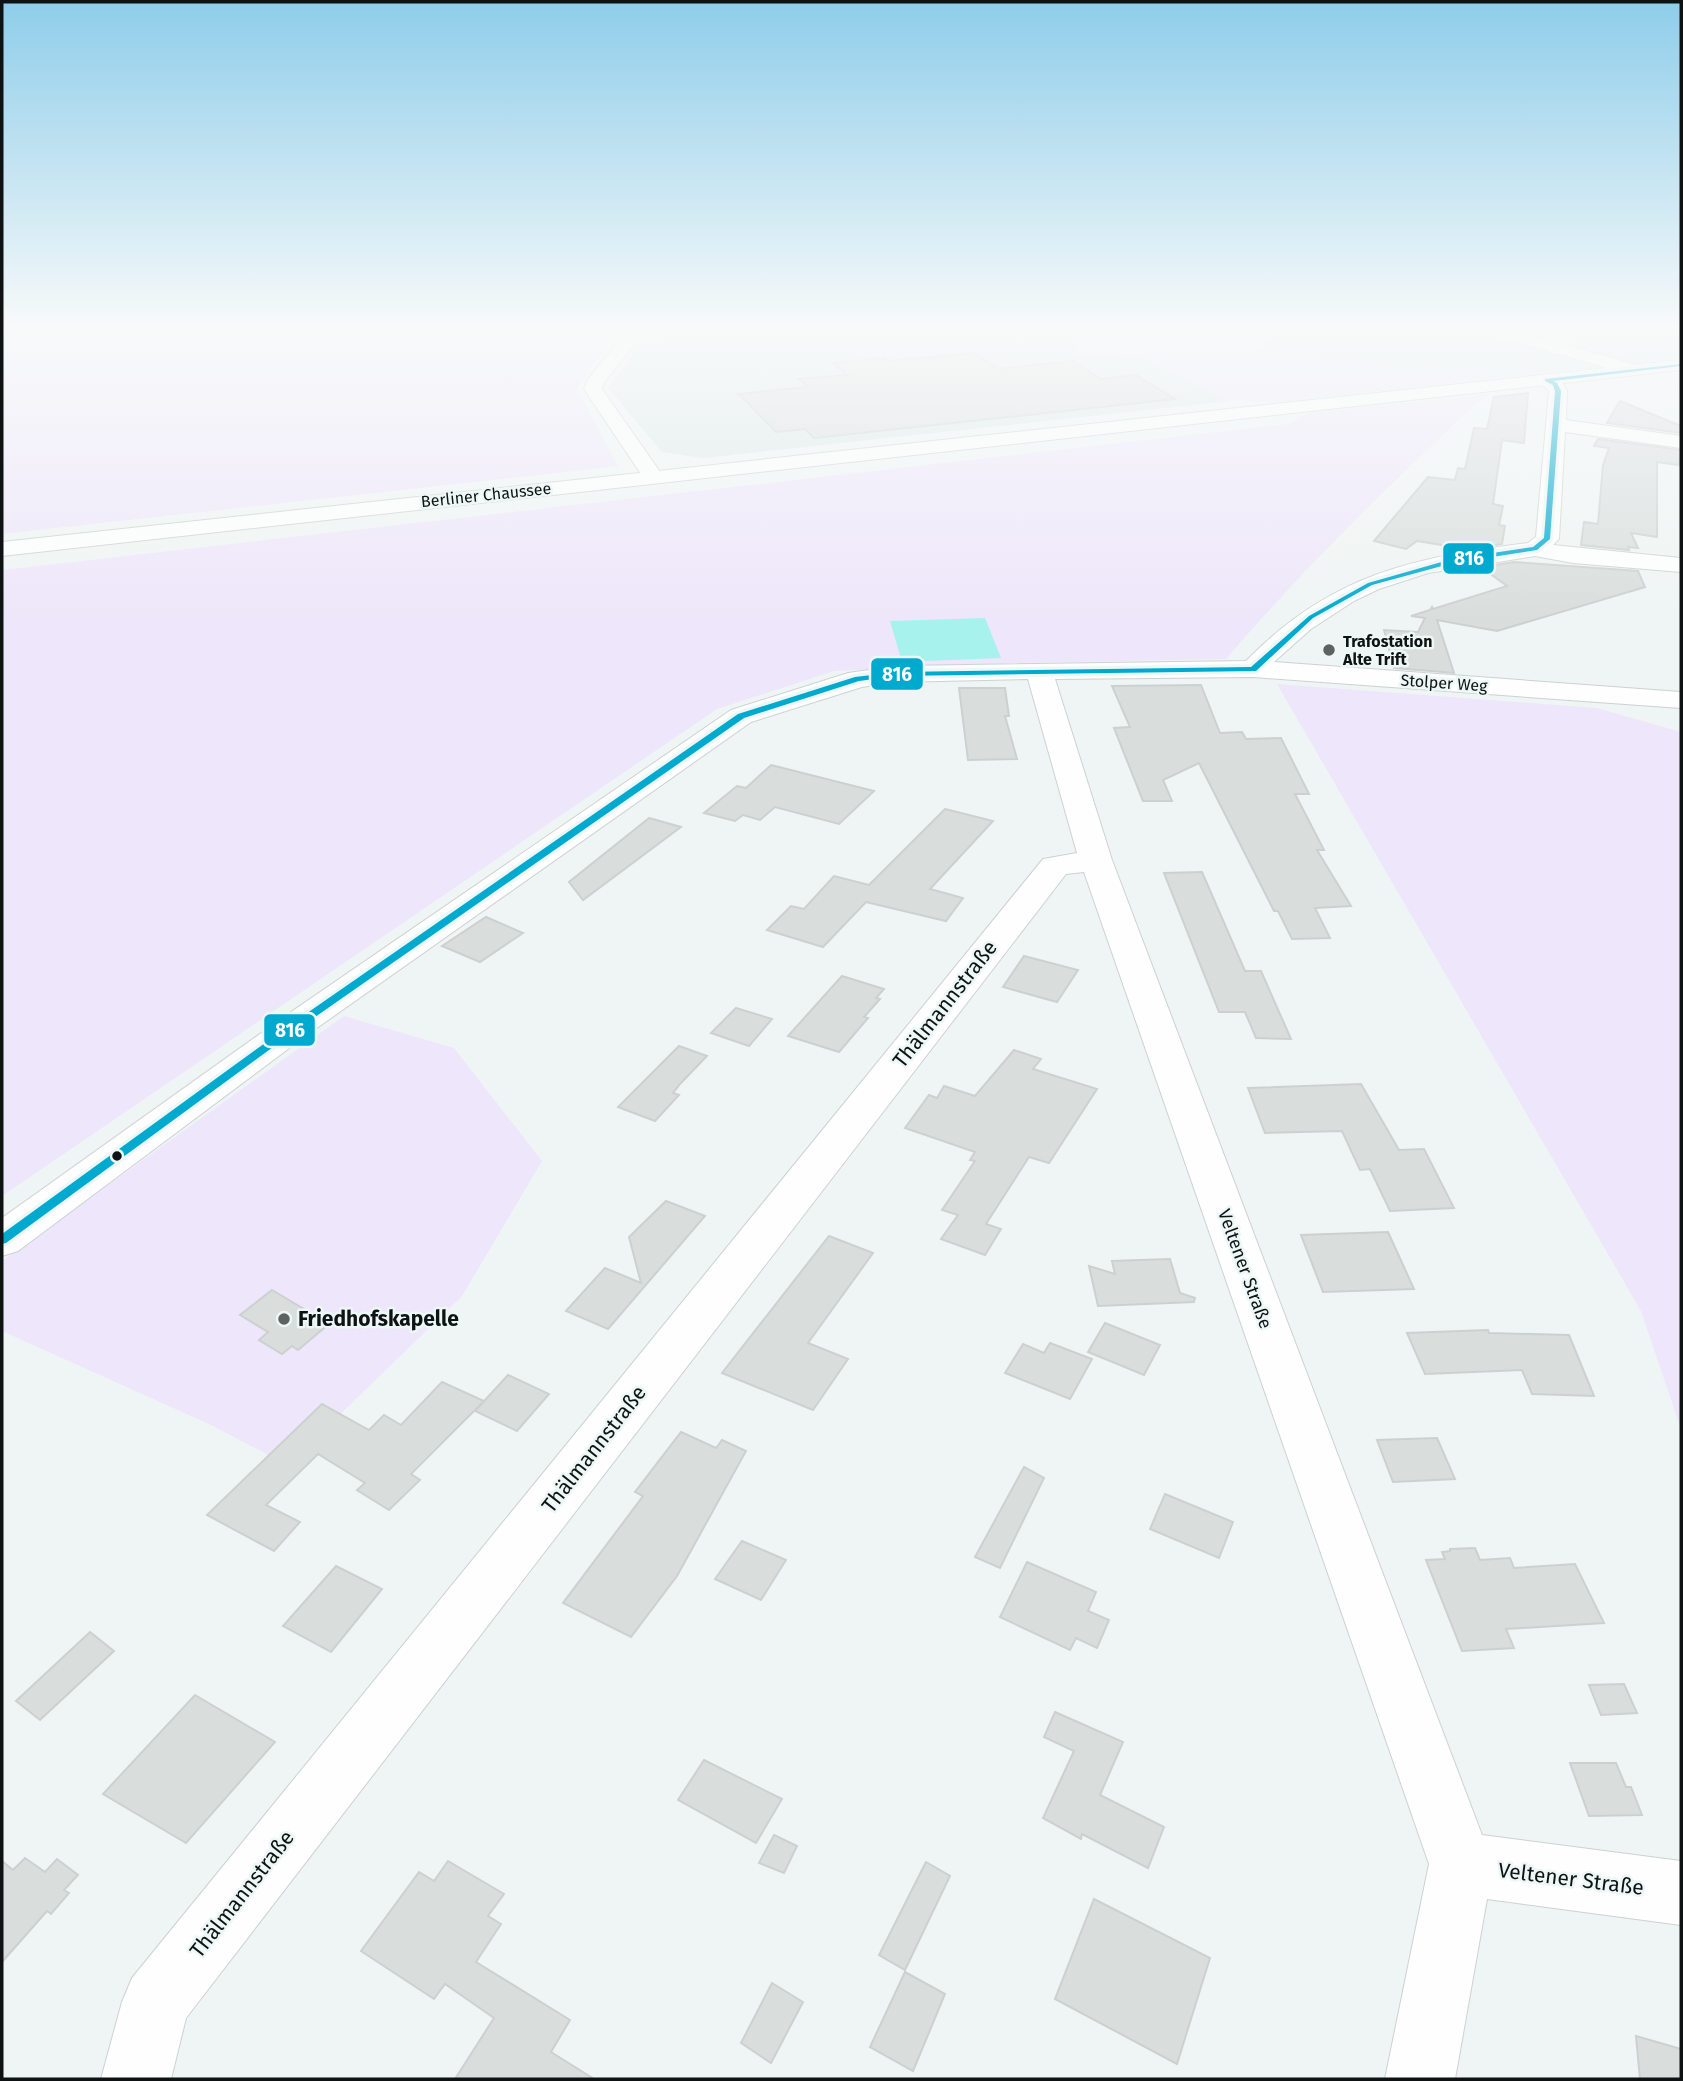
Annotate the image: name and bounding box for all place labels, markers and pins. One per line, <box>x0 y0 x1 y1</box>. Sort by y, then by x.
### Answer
place label: Trafostation Alte Trift <box>1342 632 1432 669</box>
marker: Trafostation Alte Trift <box>1321 642 1337 658</box>
unlabelled marker <box>110 1149 124 1163</box>
place label: Friedhofskapelle <box>298 1306 459 1332</box>
marker: Friedhofskapelle <box>276 1311 292 1327</box>

